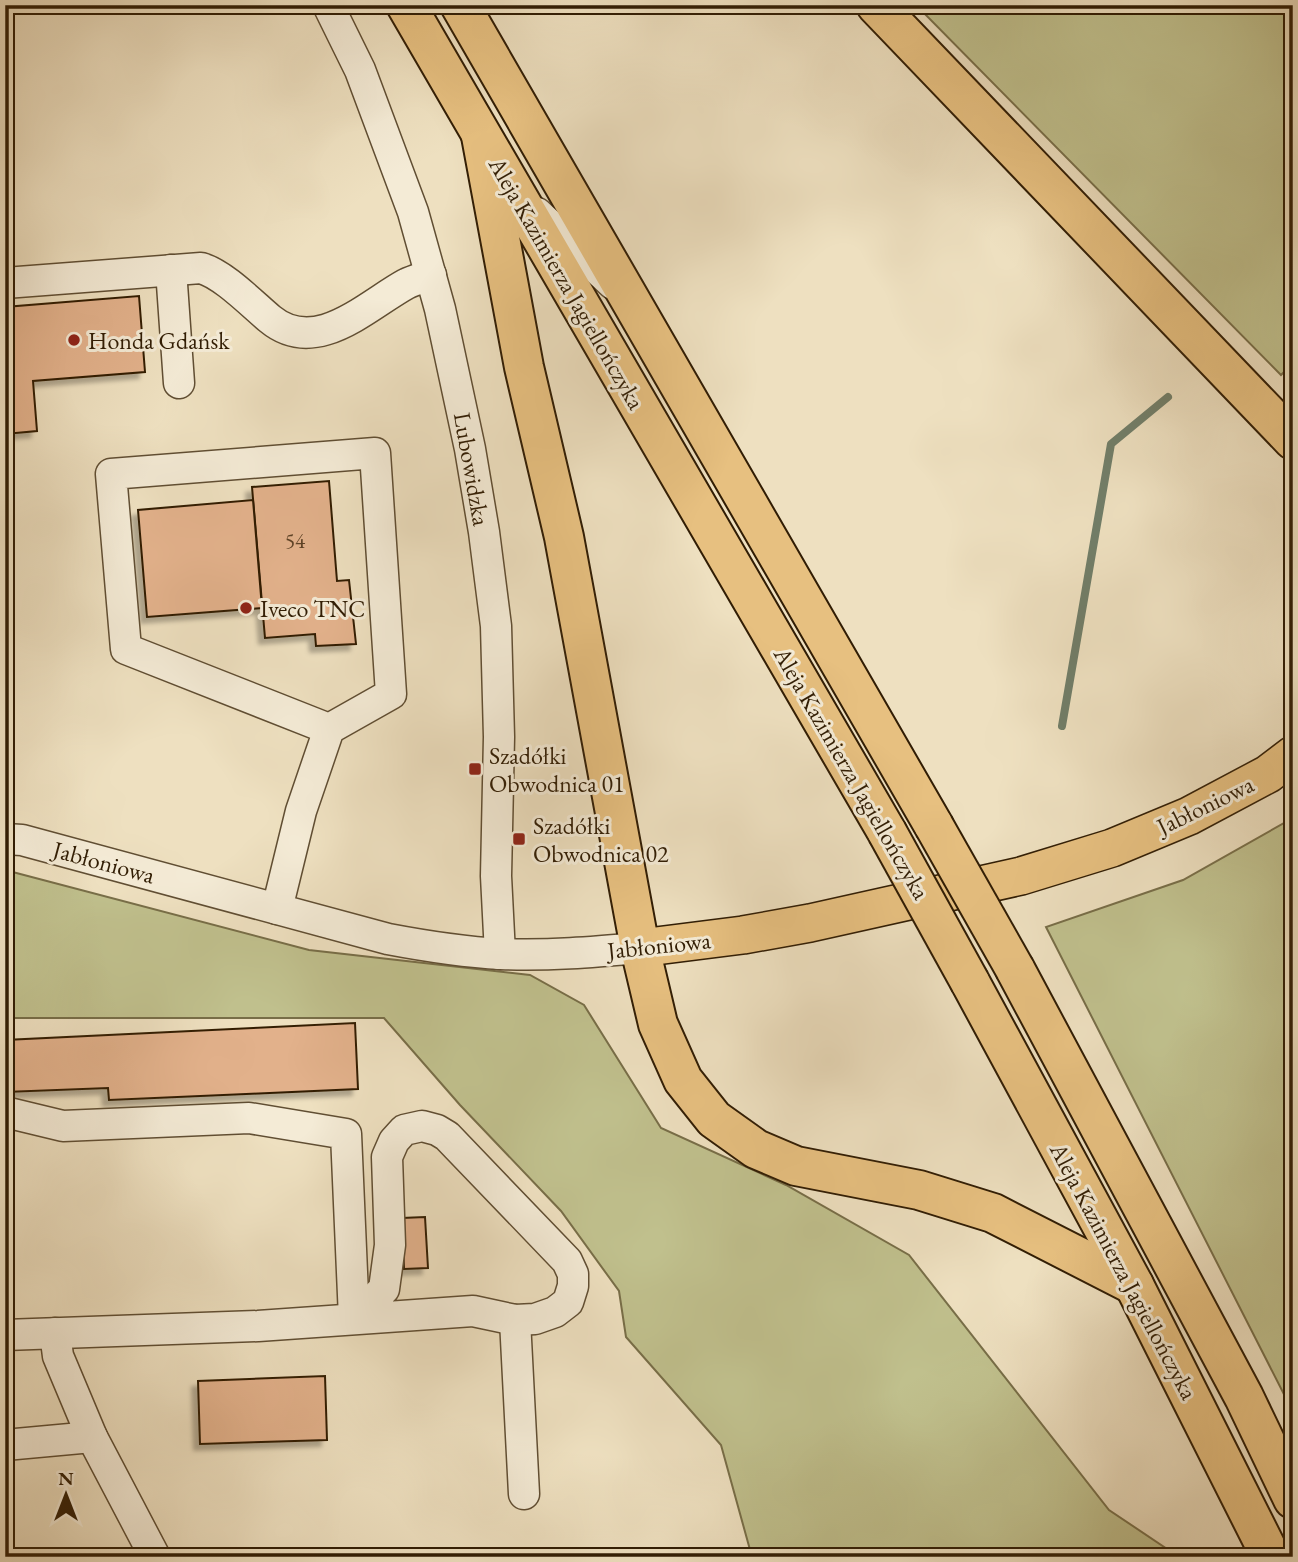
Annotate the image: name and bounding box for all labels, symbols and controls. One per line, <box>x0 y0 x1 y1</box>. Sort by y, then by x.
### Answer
street label: Aleja Kazimierza Jagiellończyka <box>482 150 652 415</box>
place label: Honda Gdańsk <box>88 325 230 356</box>
marker: Honda Gdańsk <box>66 332 82 348</box>
street label: Lubowidzka <box>447 410 497 529</box>
house number: 54 <box>285 527 306 554</box>
place label: Iveco TNC <box>260 593 365 624</box>
marker: Iveco TNC <box>238 600 254 616</box>
street label: Aleja Kazimierza Jagiellończyka <box>767 640 937 905</box>
place label: Szadółki Obwodnica 01 <box>489 740 625 799</box>
marker: Szadółki Obwodnica 01 <box>467 761 483 777</box>
street label: Jabłoniowa <box>1150 768 1259 843</box>
place label: Szadółki Obwodnica 02 <box>533 810 669 869</box>
marker: Szadółki Obwodnica 02 <box>511 831 527 847</box>
street label: Jabłoniowa <box>48 833 159 891</box>
street label: Jabłoniowa <box>604 924 713 966</box>
street label: Aleja Kazimierza Jagiellończyka <box>1043 1136 1205 1405</box>
north arrow <box>32 1460 102 1530</box>
text: N <box>58 1466 74 1491</box>

